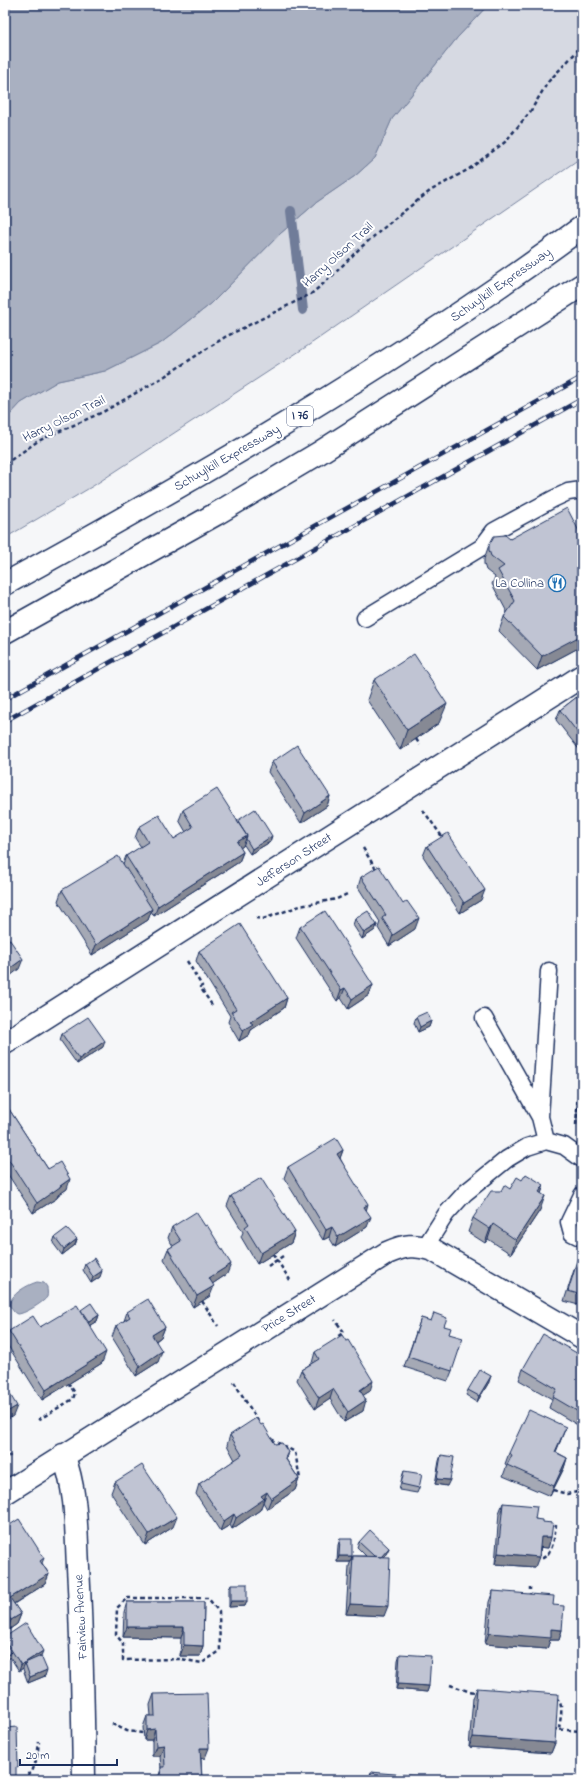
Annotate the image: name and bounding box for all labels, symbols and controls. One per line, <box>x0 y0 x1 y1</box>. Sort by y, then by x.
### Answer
street label: Harry Olson Trail <box>298 218 378 293</box>
street label: Schuylkill Expressway <box>447 243 556 328</box>
street label: Harry Olson Trail <box>19 391 109 448</box>
road number: I 76 <box>287 406 313 426</box>
street label: Schuylkill Expressway <box>171 420 284 497</box>
restaurant icon: La Collina <box>547 573 567 593</box>
place label: La Collina <box>495 574 544 593</box>
street label: Jefferson Street <box>252 828 336 892</box>
street label: Price Street <box>258 1290 320 1338</box>
street label: Fairview Avenue <box>69 1574 93 1661</box>
scale bar <box>20 1741 117 1767</box>
text: 20 m <box>26 1747 49 1765</box>

